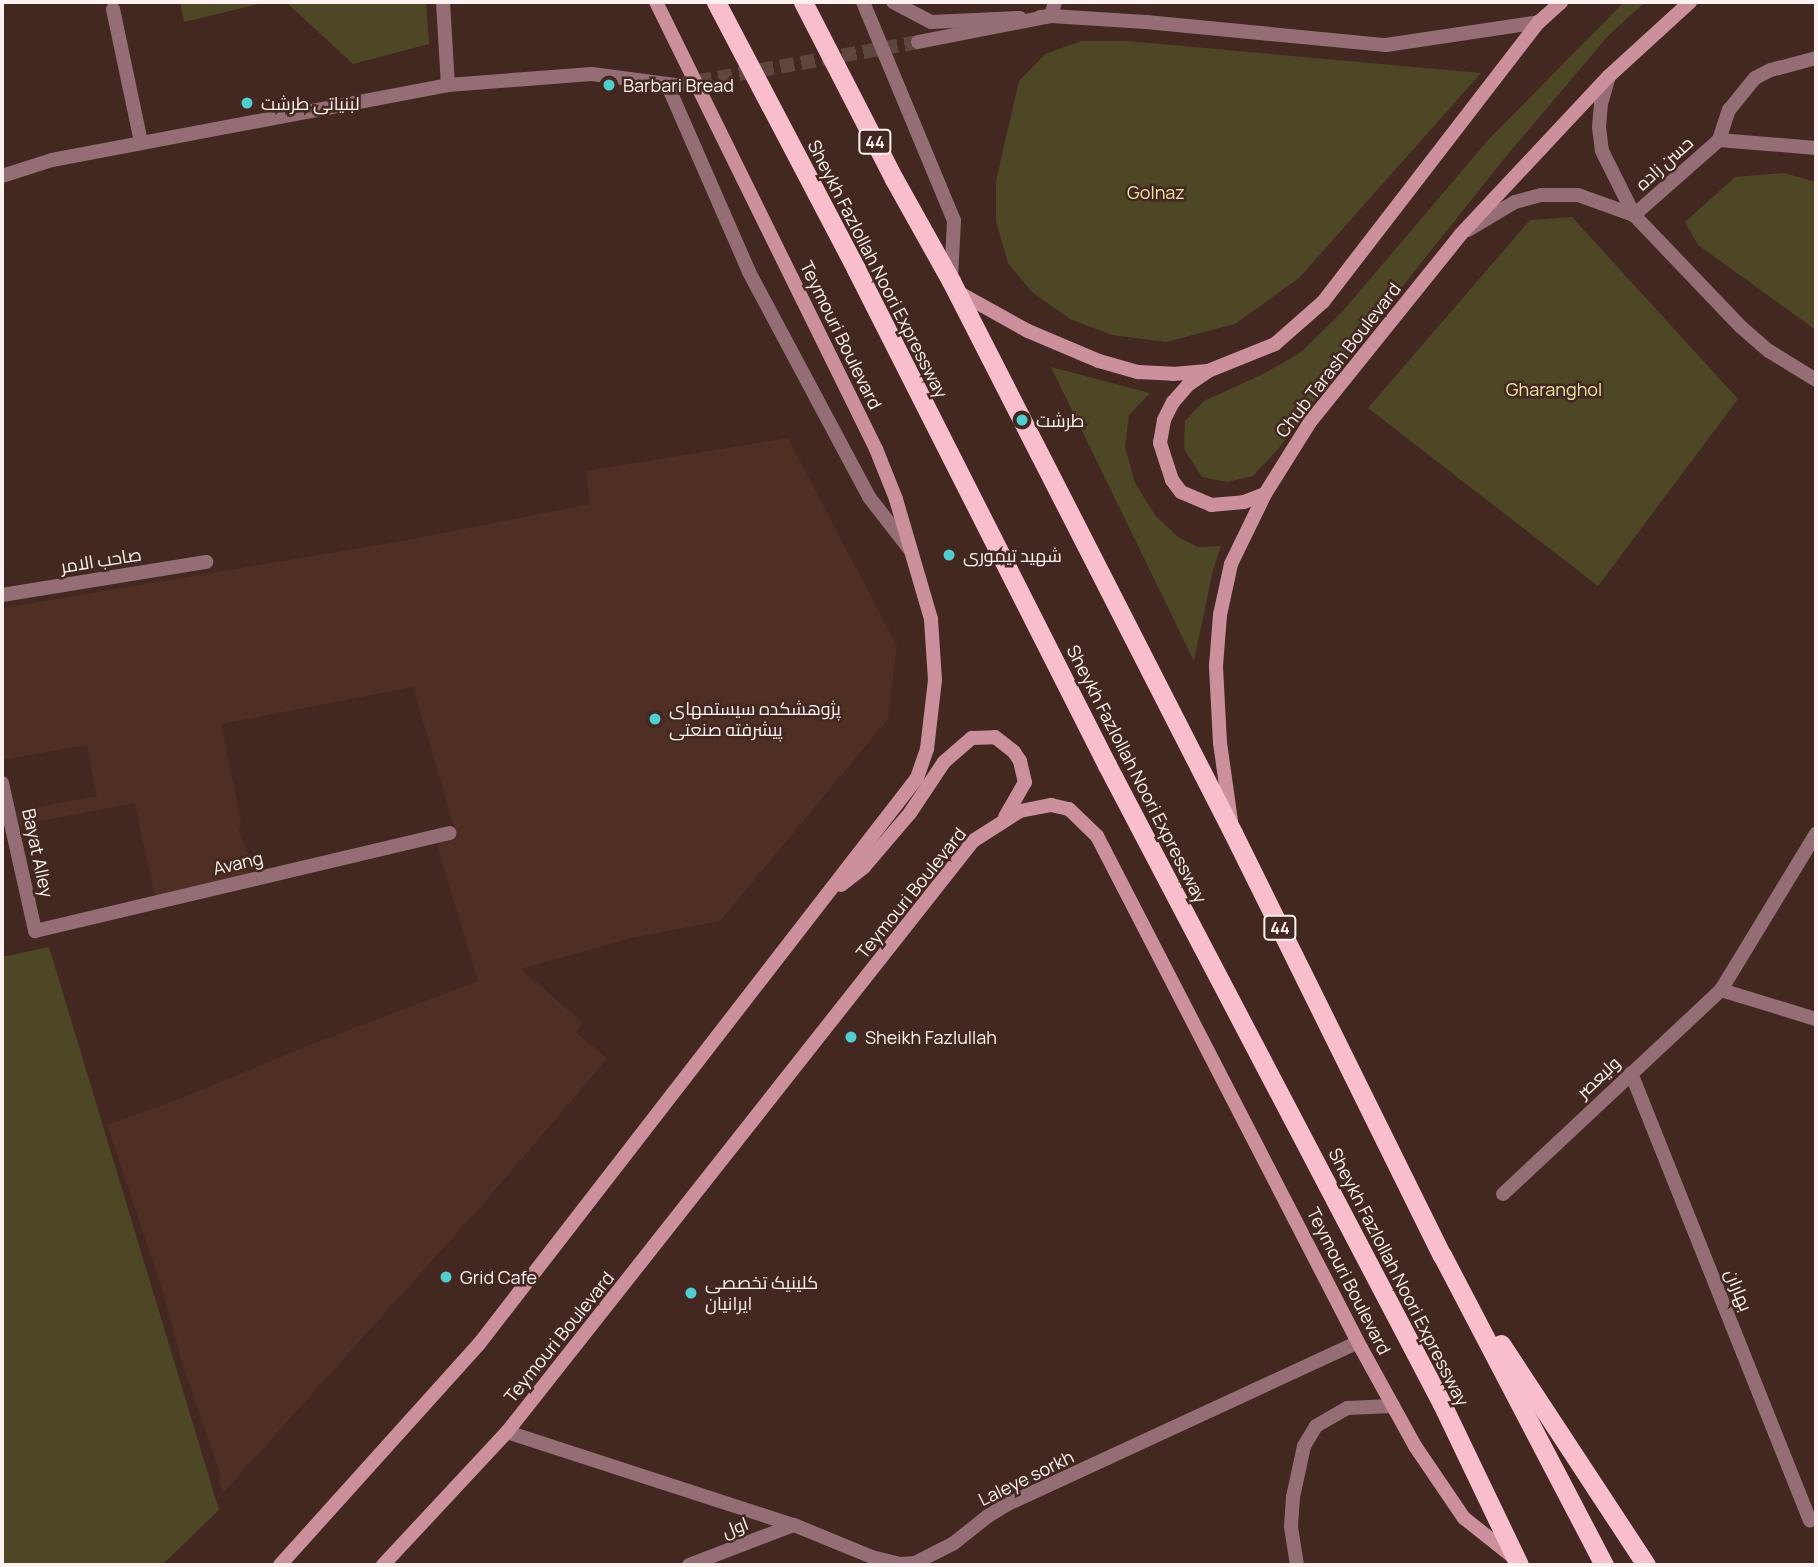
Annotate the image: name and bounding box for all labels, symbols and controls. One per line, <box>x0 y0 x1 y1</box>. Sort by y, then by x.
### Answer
place label: Barbari Bread <box>623 74 734 96</box>
marker: Barbari Bread <box>601 77 617 93</box>
place label: لبنیاتی طرشت <box>261 92 360 114</box>
marker: لبنیاتی طرشت <box>239 95 255 111</box>
road number: 44 <box>858 130 892 154</box>
street label: حسن زاده <box>1631 132 1697 194</box>
street label: Sheykh Fazlollah Noori Expressway <box>803 136 953 402</box>
park label: Golnaz <box>1127 181 1185 203</box>
street label: Teymouri Boulevard <box>796 257 886 413</box>
street label: Chub Tarash Boulevard <box>1271 278 1405 442</box>
park label: Gharanghol <box>1506 378 1602 400</box>
place label: طرشت <box>1036 409 1084 431</box>
marker: طرشت <box>1014 412 1030 428</box>
street label: صاحب الامر <box>59 543 143 577</box>
place label: شهید تیموری <box>963 544 1062 566</box>
marker: شهید تیموری <box>941 547 957 563</box>
street label: Sheykh Fazlollah Noori Expressway <box>1062 641 1212 907</box>
place label: پژوهشکده سیستمهای پیشرفته صنعتی <box>669 698 841 740</box>
marker: پژوهشکده سیستمهای پیشرفته صنعتی <box>647 711 663 727</box>
street label: Bayat Alley <box>18 807 58 899</box>
street label: Teymouri Boulevard <box>852 823 970 963</box>
street label: Avang <box>211 847 265 879</box>
road number: 44 <box>1262 916 1298 940</box>
place label: Sheikh Fazlullah <box>865 1026 997 1048</box>
marker: Sheikh Fazlullah <box>843 1029 859 1045</box>
street label: ولیعصر <box>1572 1051 1624 1103</box>
street label: Sheykh Fazlollah Noori Expressway <box>1324 1144 1474 1410</box>
street label: Teymouri Boulevard <box>1303 1204 1395 1358</box>
place label: Grid Cafe <box>460 1266 537 1288</box>
street label: بهاران <box>1721 1266 1757 1314</box>
street label: Teymouri Boulevard <box>500 1267 618 1407</box>
marker: Grid Cafe <box>438 1269 454 1285</box>
place label: کلینیک تخصصی ایرانیان <box>705 1272 818 1314</box>
marker: کلینیک تخصصی ایرانیان <box>683 1285 699 1301</box>
street label: Laleye sorkh <box>975 1446 1077 1510</box>
street label: اول <box>719 1512 751 1542</box>

